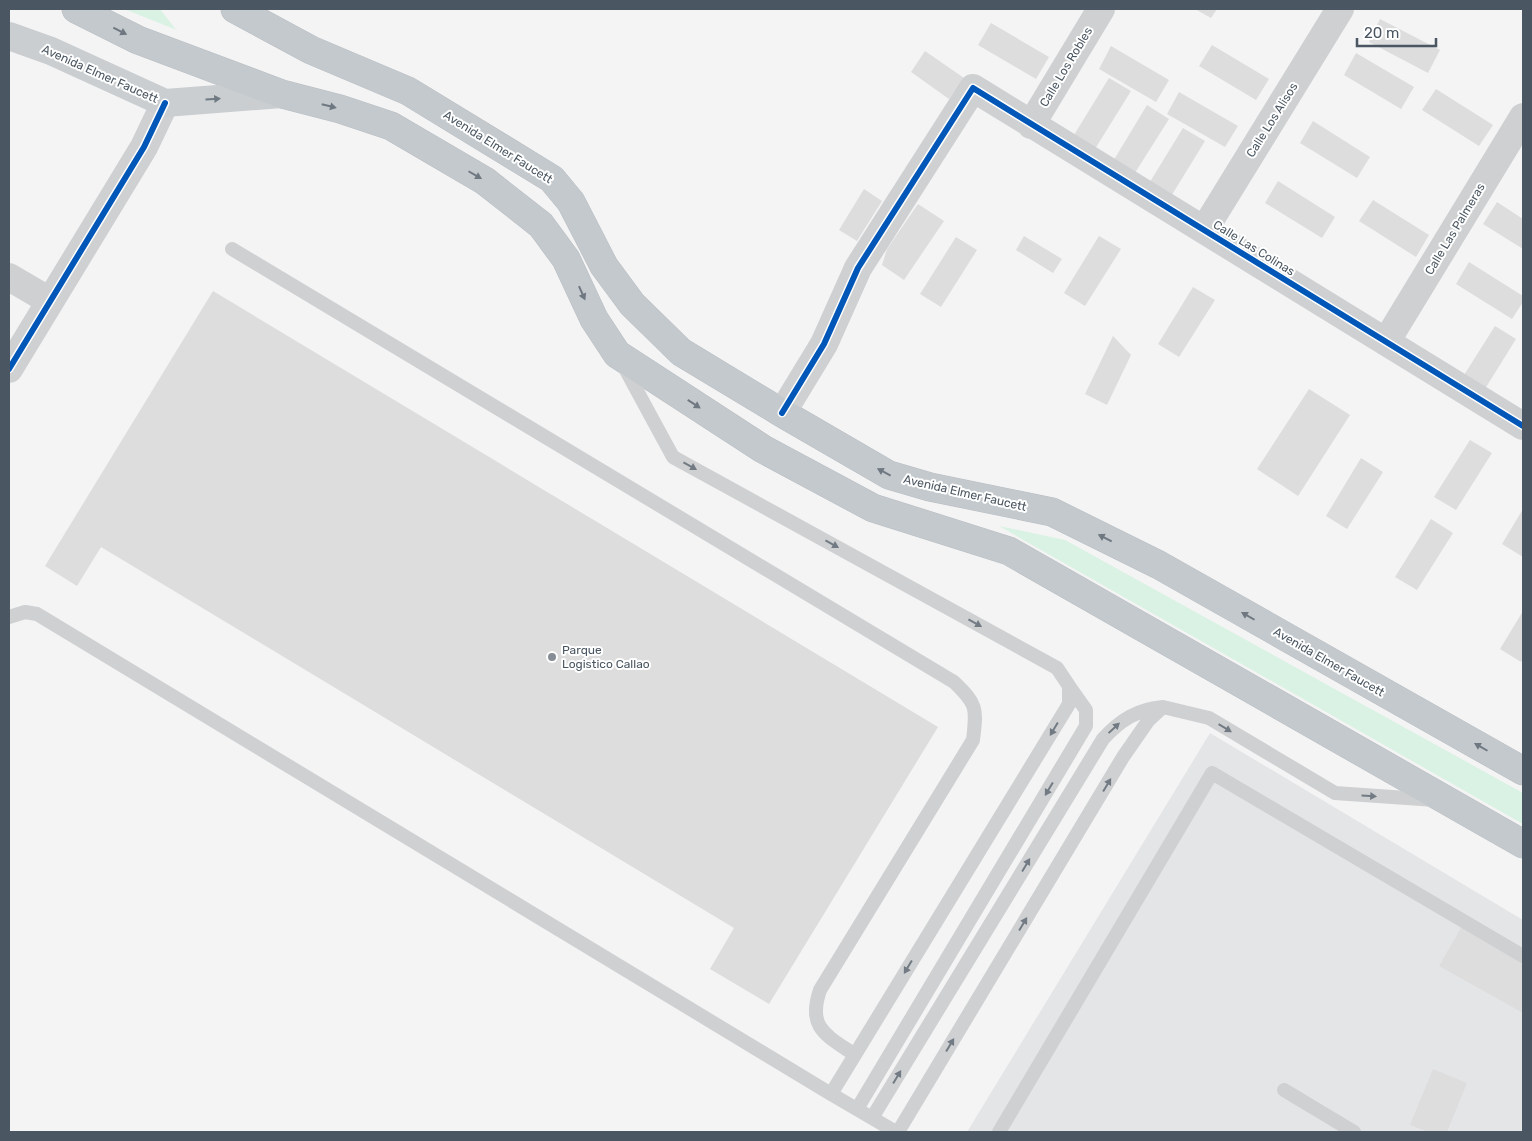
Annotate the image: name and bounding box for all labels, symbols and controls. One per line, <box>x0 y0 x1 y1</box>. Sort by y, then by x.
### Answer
scale bar <box>1357 15 1436 47</box>
text: 20 m <box>1364 24 1399 42</box>
street label: Calle Los Robles <box>1037 25 1095 109</box>
one-way arrow <box>113 27 127 35</box>
street label: Avenida Elmer Faucett <box>40 42 161 106</box>
street label: Calle Los Alisos <box>1243 80 1301 160</box>
one-way arrow <box>206 95 222 103</box>
one-way arrow <box>321 103 336 111</box>
street label: Avenida Elmer Faucett <box>441 108 555 186</box>
one-way arrow <box>468 171 482 180</box>
street label: Calle Las Palmeras <box>1422 181 1488 277</box>
street label: Calle Las Colinas <box>1211 217 1297 279</box>
one-way arrow <box>578 286 586 300</box>
one-way arrow <box>687 399 701 409</box>
one-way arrow <box>683 462 697 470</box>
one-way arrow <box>877 468 891 476</box>
street label: Avenida Elmer Faucett <box>902 472 1028 514</box>
one-way arrow <box>1098 534 1112 542</box>
one-way arrow <box>826 540 839 549</box>
one-way arrow <box>1241 611 1255 620</box>
one-way arrow <box>967 619 982 627</box>
street label: Avenida Elmer Faucett <box>1271 625 1387 700</box>
place label: Parque Logistico Callao <box>562 643 650 671</box>
marker: Parque Logistico Callao <box>546 651 558 663</box>
one-way arrow <box>1049 722 1058 735</box>
one-way arrow <box>1107 722 1119 734</box>
one-way arrow <box>1218 723 1231 732</box>
one-way arrow <box>1474 743 1487 752</box>
one-way arrow <box>1102 778 1111 791</box>
one-way arrow <box>1045 783 1054 796</box>
one-way arrow <box>1361 792 1377 800</box>
one-way arrow <box>1022 858 1031 871</box>
one-way arrow <box>1019 918 1028 931</box>
one-way arrow <box>904 961 913 974</box>
one-way arrow <box>946 1039 955 1052</box>
one-way arrow <box>893 1070 902 1083</box>

